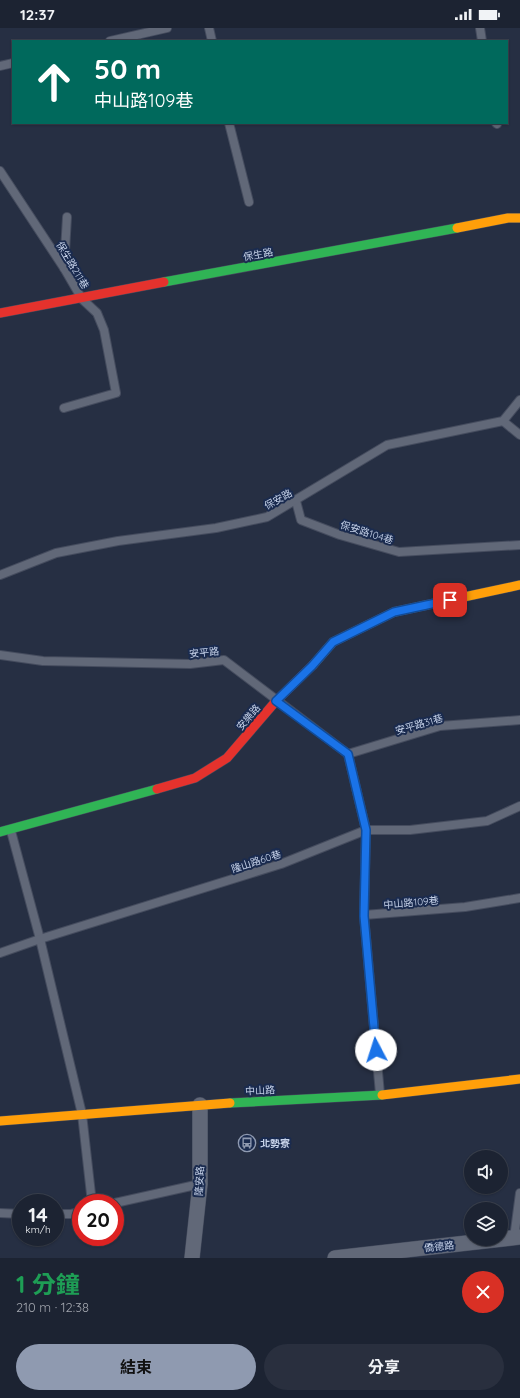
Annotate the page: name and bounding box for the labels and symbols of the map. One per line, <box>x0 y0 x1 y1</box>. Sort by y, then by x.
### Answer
street label: 保生路211巷 <box>53 239 92 291</box>
street label: 保生路 <box>242 245 274 264</box>
street label: 保安路 <box>262 486 295 512</box>
street label: 保安路104巷 <box>339 518 395 547</box>
pin <box>433 583 467 617</box>
street label: 安平路 <box>188 644 220 661</box>
street label: 安樂路 <box>234 702 263 733</box>
street label: 安平路31巷 <box>394 711 444 737</box>
street label: 隆山路60巷 <box>230 847 283 876</box>
street label: 中山路109巷 <box>383 894 439 911</box>
position arrow <box>355 1029 397 1071</box>
street label: 中山路 <box>245 1083 275 1098</box>
bus stop icon: 北勢寮 <box>237 1133 257 1153</box>
place label: 北勢寮 <box>260 1137 290 1150</box>
street label: 隆安路 <box>192 1166 207 1196</box>
speed limit sign: 20 <box>72 1194 124 1246</box>
street label: 僑德路 <box>422 1238 455 1255</box>

